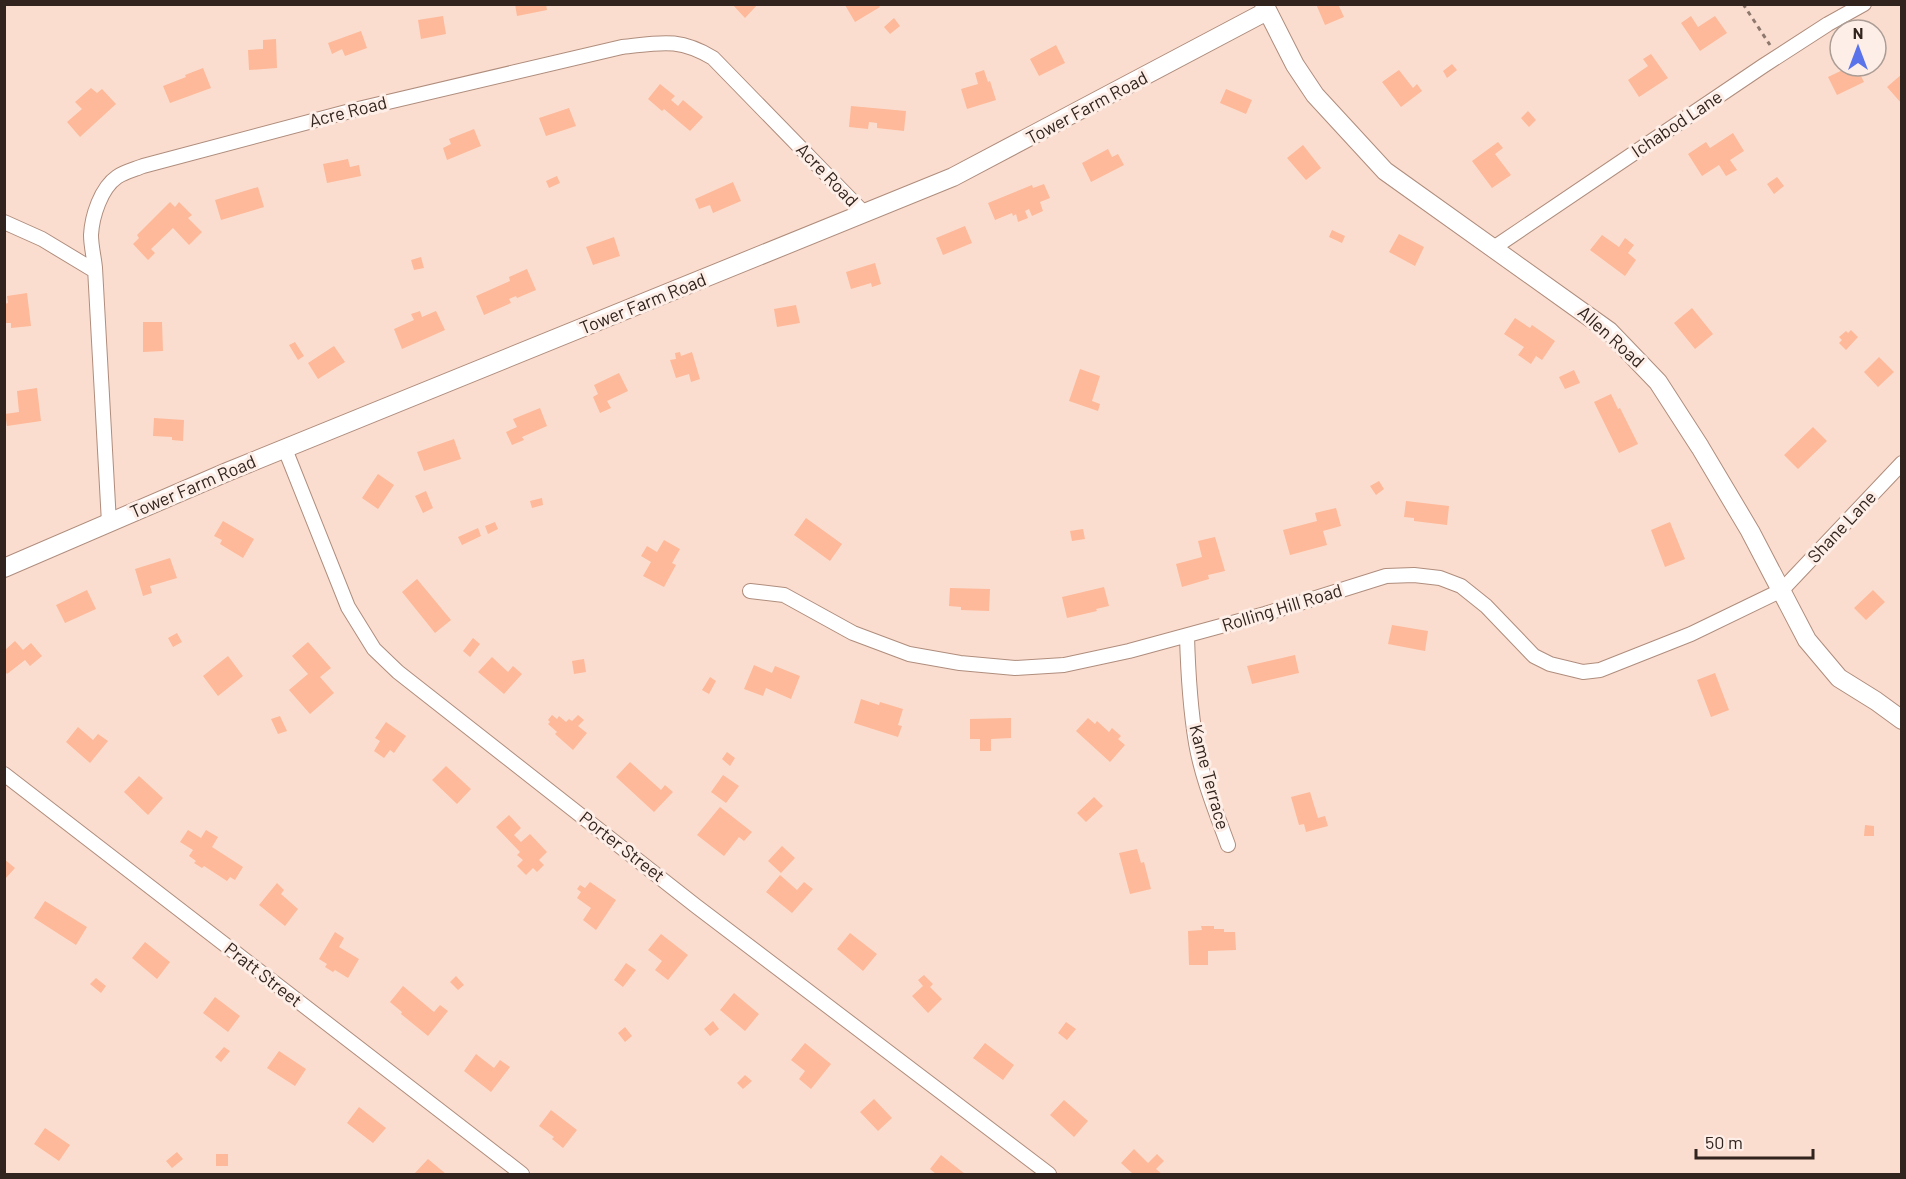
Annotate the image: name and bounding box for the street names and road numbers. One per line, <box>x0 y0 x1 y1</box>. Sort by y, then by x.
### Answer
street label: Tower Farm Road <box>1022 66 1151 148</box>
street label: Ichabod Lane <box>1627 85 1726 161</box>
street label: Acre Road <box>307 91 389 131</box>
street label: Acre Road <box>792 138 863 211</box>
street label: Tower Farm Road <box>576 268 709 338</box>
street label: Allen Road <box>1574 301 1649 372</box>
street label: Tower Farm Road <box>126 450 259 522</box>
street label: Shane Lane <box>1802 486 1880 567</box>
street label: Rolling Hill Road <box>1219 578 1345 636</box>
street label: Kame Terrace <box>1185 722 1235 832</box>
street label: Porter Street <box>576 806 670 886</box>
street label: Pratt Street <box>221 937 307 1011</box>

